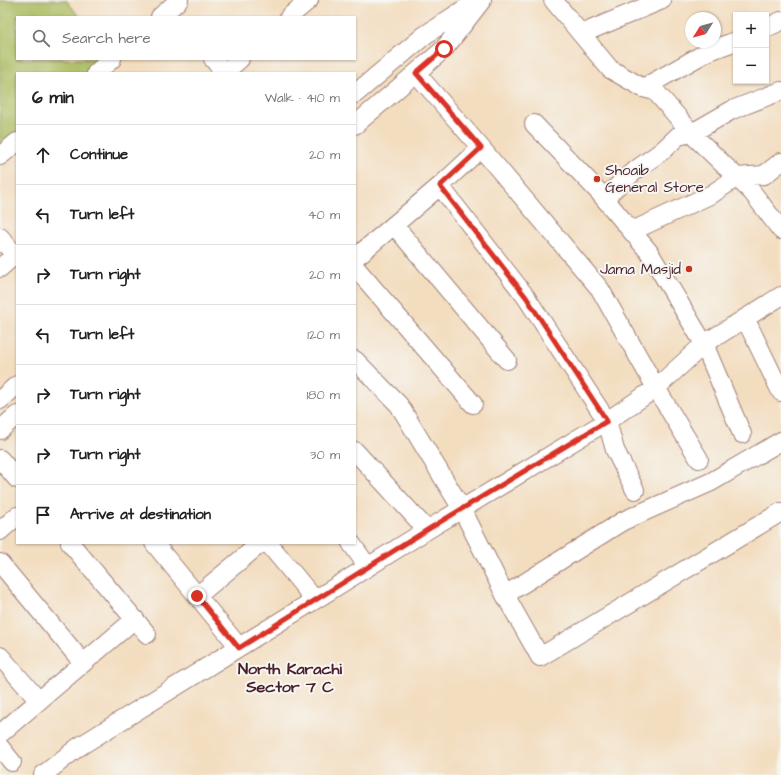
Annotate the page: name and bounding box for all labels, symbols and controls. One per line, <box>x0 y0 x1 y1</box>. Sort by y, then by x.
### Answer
north arrow <box>685 12 721 48</box>
map controls <box>733 12 769 84</box>
button: + <box>733 12 769 48</box>
search box <box>16 16 356 60</box>
icon: search <box>30 27 52 49</box>
text: Search here <box>62 28 151 49</box>
route start <box>435 40 453 58</box>
button: − <box>733 48 769 84</box>
text: 6 min <box>32 86 74 110</box>
text: Walk · 410 m <box>265 89 340 107</box>
icon: ahead <box>32 144 54 166</box>
text: Continue <box>70 144 128 165</box>
text: 20 m <box>309 146 340 164</box>
place label: Shoaib General Store <box>605 160 704 198</box>
marker: Shoaib General Store <box>592 174 602 184</box>
icon: left <box>32 204 54 226</box>
text: Turn left <box>70 204 134 225</box>
text: 40 m <box>308 206 340 224</box>
place label: Jama Masjid <box>600 259 681 280</box>
icon: right <box>32 264 54 286</box>
text: Turn right <box>70 264 141 285</box>
marker: Jama Masjid <box>684 264 694 274</box>
text: 20 m <box>309 266 340 284</box>
icon: left <box>32 324 54 346</box>
text: Turn left <box>70 324 134 345</box>
text: 120 m <box>307 326 340 344</box>
icon: right <box>32 384 54 406</box>
text: Turn right <box>70 384 141 405</box>
text: 180 m <box>306 386 340 404</box>
icon: right <box>32 444 54 466</box>
text: Turn right <box>70 444 141 465</box>
text: 30 m <box>310 446 340 464</box>
icon: arrive <box>32 504 54 526</box>
text: Arrive at destination <box>70 504 211 525</box>
route end <box>188 587 206 605</box>
district label: North Karachi Sector 7 C <box>238 658 343 698</box>

